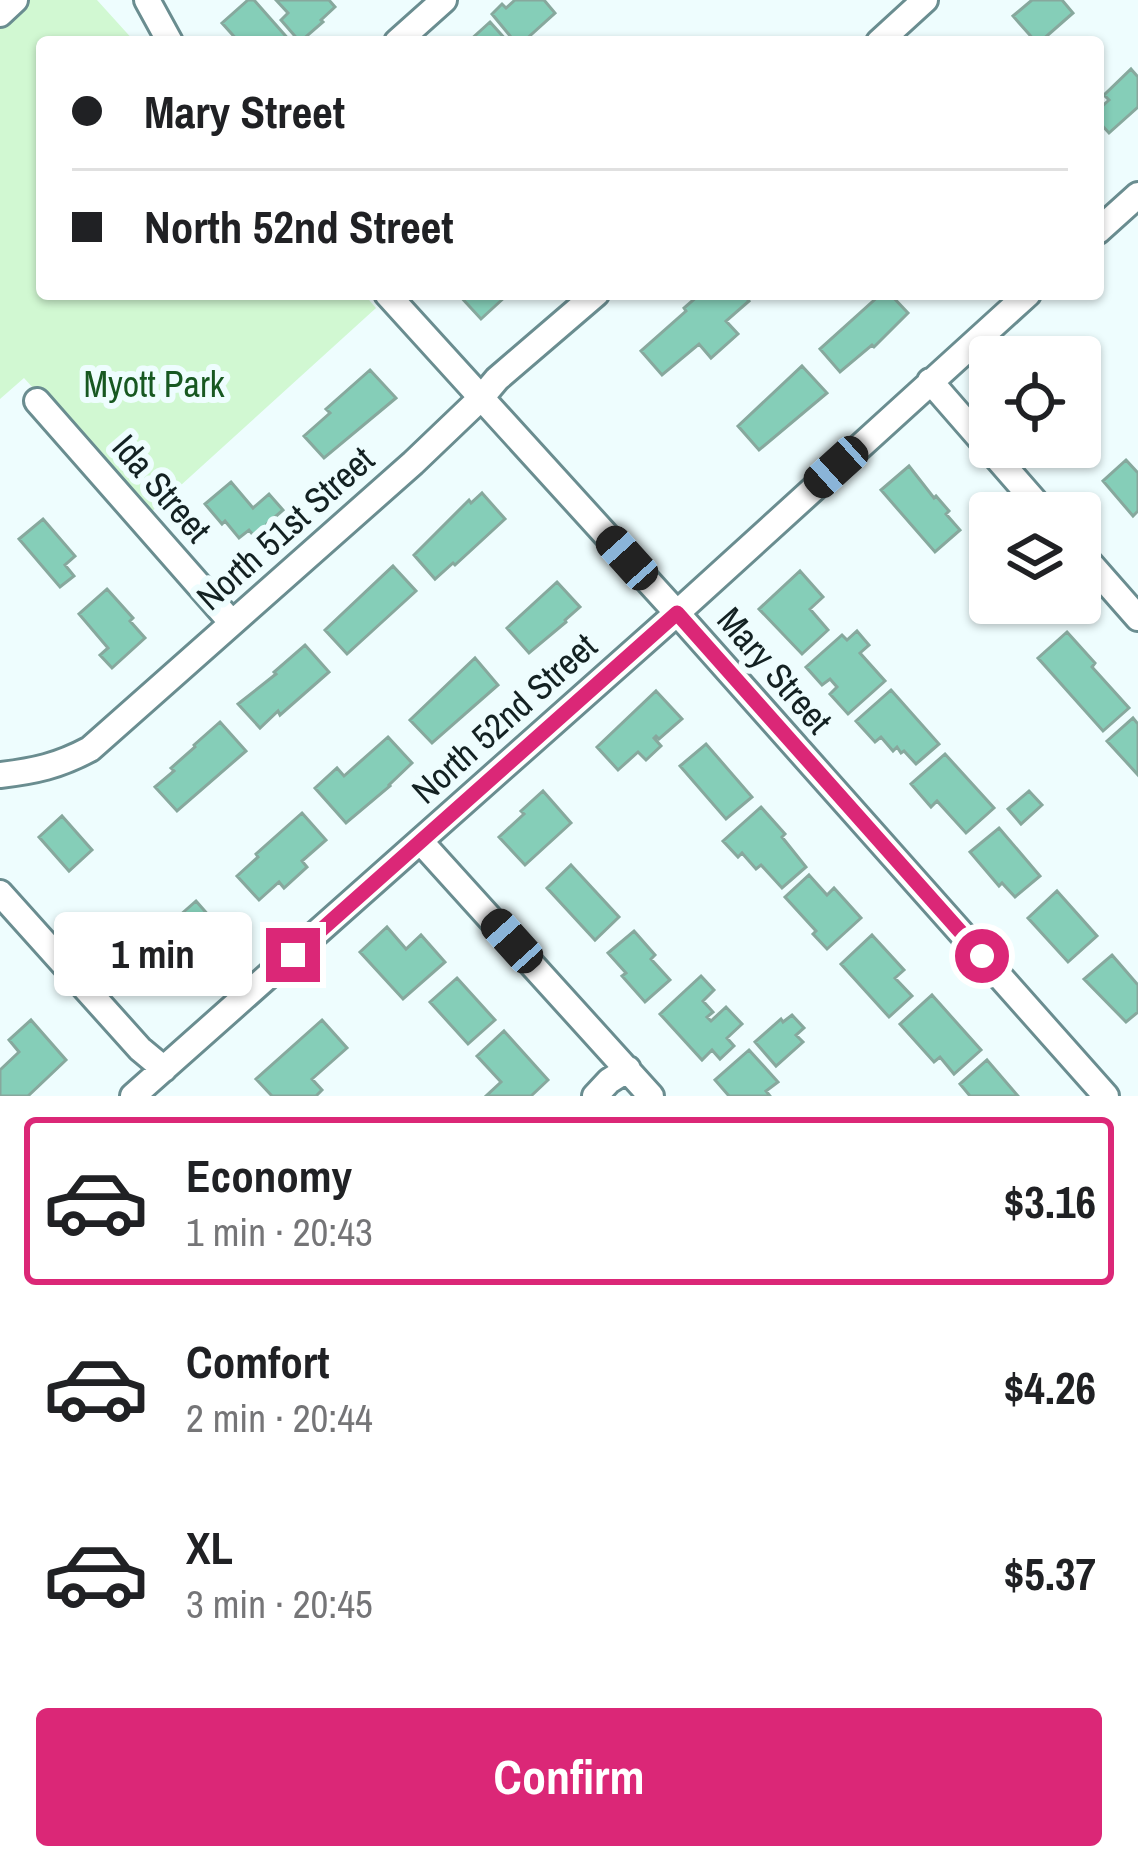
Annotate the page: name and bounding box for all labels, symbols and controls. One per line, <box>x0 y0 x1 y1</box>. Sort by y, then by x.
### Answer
text: Mary Street <box>144 81 345 142</box>
text: North 52nd Street <box>144 196 454 257</box>
map controls <box>969 336 1101 624</box>
button: locate <box>969 336 1101 468</box>
park label: Myott Park <box>83 360 225 408</box>
street label: Ida Street <box>102 424 222 552</box>
car <box>797 430 875 504</box>
street label: North 51st Street <box>186 435 384 621</box>
button: layers <box>969 492 1101 624</box>
car <box>590 519 664 597</box>
street label: Mary Street <box>707 597 843 743</box>
street label: North 52nd Street <box>401 622 607 814</box>
car <box>475 902 549 980</box>
callout: 1 min <box>53 913 251 997</box>
text: 1 min <box>111 928 195 980</box>
route end <box>266 928 320 982</box>
route start <box>955 929 1009 983</box>
text: Economy <box>186 1145 352 1206</box>
icon: car <box>42 1147 150 1255</box>
text: $3.16 <box>1004 1171 1096 1232</box>
text: 1 min · 20:43 <box>186 1206 373 1258</box>
text: Comfort <box>186 1331 329 1392</box>
icon: car <box>42 1333 150 1441</box>
text: $4.26 <box>1004 1357 1096 1418</box>
text: 2 min · 20:44 <box>186 1392 373 1444</box>
text: XL <box>186 1517 233 1578</box>
icon: car <box>42 1519 150 1627</box>
text: $5.37 <box>1004 1543 1096 1604</box>
text: 3 min · 20:45 <box>186 1578 373 1630</box>
button: Confirm <box>36 1708 1102 1846</box>

